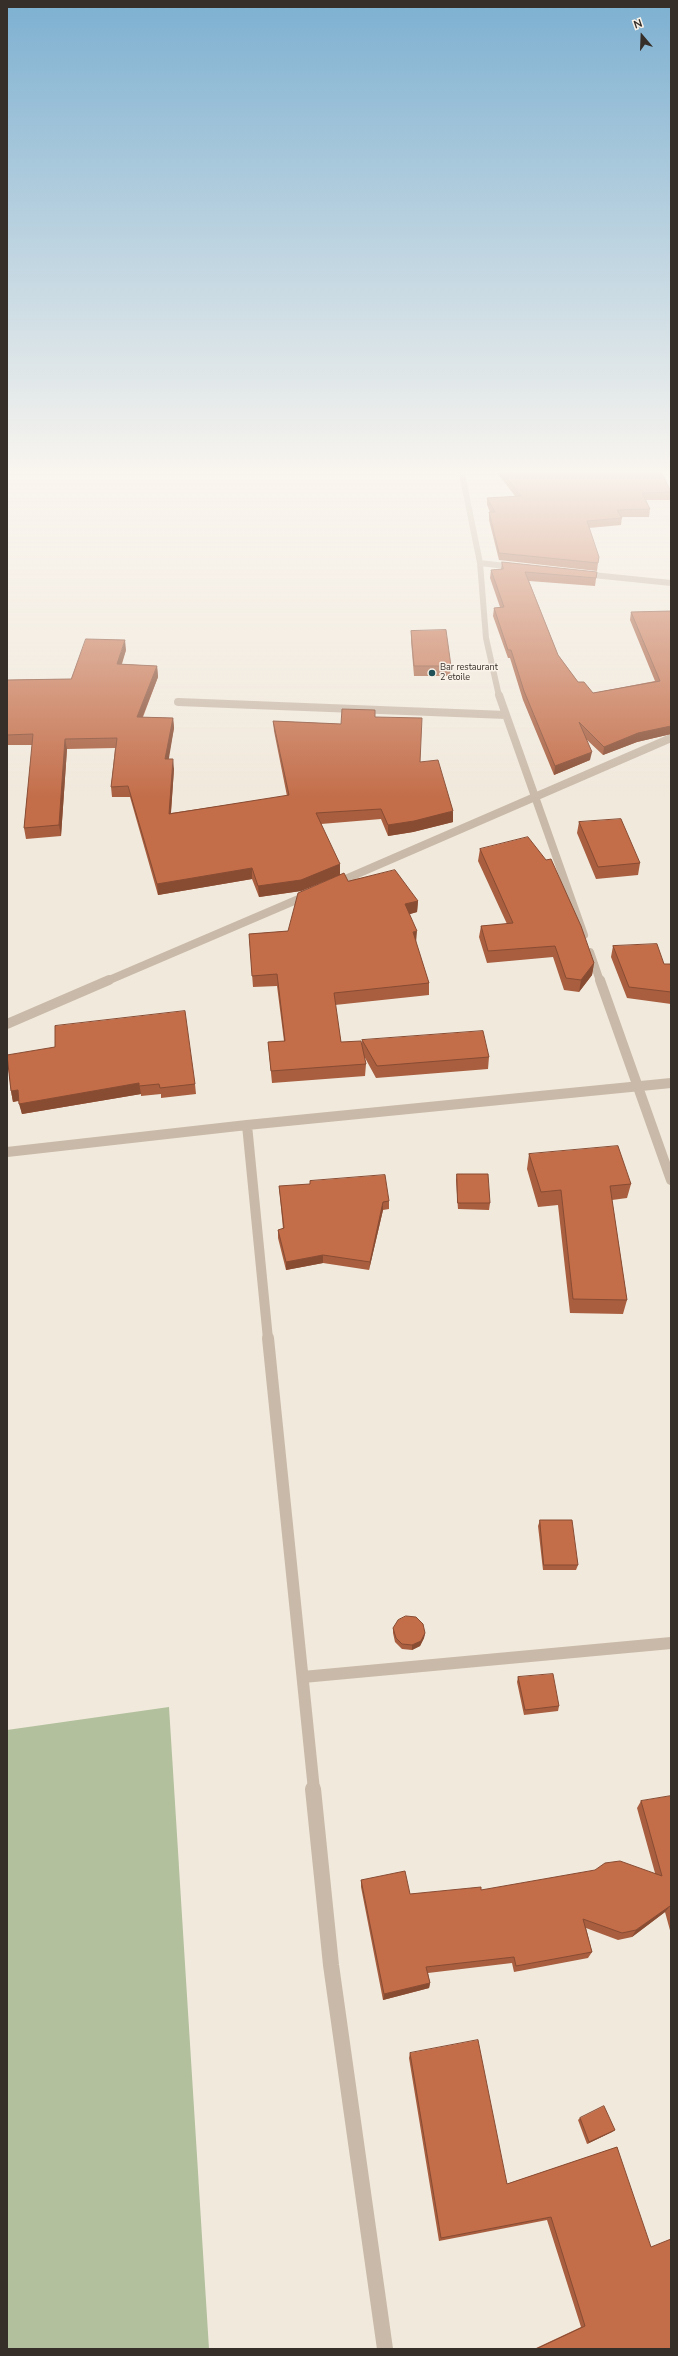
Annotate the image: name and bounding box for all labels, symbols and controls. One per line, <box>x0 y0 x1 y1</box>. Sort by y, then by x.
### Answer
north arrow <box>622 16 662 56</box>
text: N <box>632 16 644 33</box>
place label: Bar restaurant 2 etoile <box>440 663 498 684</box>
marker: Bar restaurant 2 etoile <box>427 668 437 678</box>

